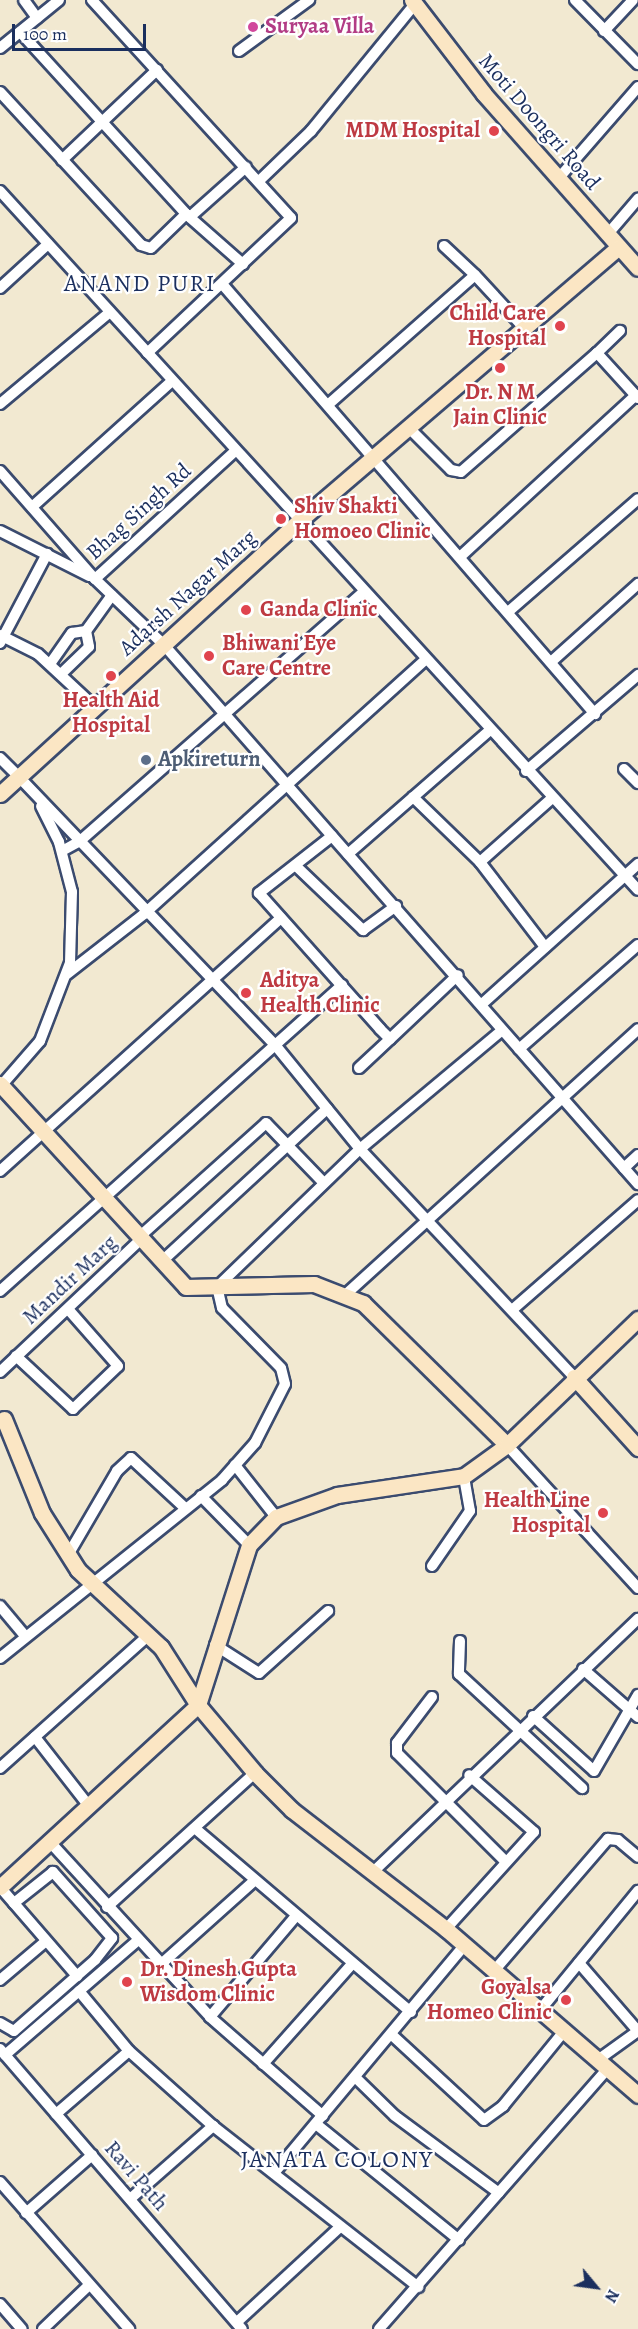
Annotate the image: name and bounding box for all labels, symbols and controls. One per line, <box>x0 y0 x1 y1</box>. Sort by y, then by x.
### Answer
scale bar <box>15 12 148 50</box>
place label: Suryaa Villa <box>265 14 374 40</box>
marker: Suryaa Villa <box>246 20 260 34</box>
text: 100 m <box>23 22 67 46</box>
street label: Moti Doongri Road <box>473 48 605 196</box>
place label: MDM Hospital <box>346 118 480 144</box>
marker: MDM Hospital <box>485 122 503 140</box>
district label: ANAND PURI <box>64 270 216 298</box>
place label: Child Care Hospital <box>449 300 546 352</box>
marker: Child Care Hospital <box>551 317 569 335</box>
marker: Dr. N M Jain Clinic <box>491 359 509 377</box>
place label: Dr. N M Jain Clinic <box>453 379 547 430</box>
street label: Bhag Singh Rd <box>81 458 197 566</box>
place label: Shiv Shakti Homoeo Clinic <box>294 493 431 544</box>
marker: Shiv Shakti Homoeo Clinic <box>272 510 290 528</box>
street label: Adarsh Nagar Marg <box>114 524 262 662</box>
place label: Ganda Clinic <box>260 597 378 623</box>
marker: Ganda Clinic <box>237 601 255 619</box>
place label: Bhiwani Eye Care Centre <box>222 630 336 682</box>
marker: Bhiwani Eye Care Centre <box>200 647 218 665</box>
marker: Health Aid Hospital <box>102 667 120 685</box>
place label: Health Aid Hospital <box>62 687 160 738</box>
place label: Apkireturn <box>158 747 261 773</box>
marker: Apkireturn <box>139 753 153 767</box>
place label: Aditya Health Clinic <box>260 967 380 1018</box>
marker: Aditya Health Clinic <box>237 984 255 1002</box>
street label: Mandir Marg <box>17 1230 123 1330</box>
place label: Health Line Hospital <box>484 1487 590 1538</box>
marker: Health Line Hospital <box>594 1504 612 1522</box>
place label: Dr. Dinesh Gupta Wisdom Clinic <box>140 1956 297 2008</box>
marker: Dr. Dinesh Gupta Wisdom Clinic <box>118 1973 136 1991</box>
place label: Goyalsa Homeo Clinic <box>427 1974 552 2026</box>
marker: Goyalsa Homeo Clinic <box>557 1991 575 2009</box>
street label: Ravi Path <box>98 2136 174 2216</box>
district label: JANATA COLONY <box>240 2146 434 2174</box>
north arrow <box>566 2257 626 2317</box>
text: N <box>599 2285 624 2306</box>

